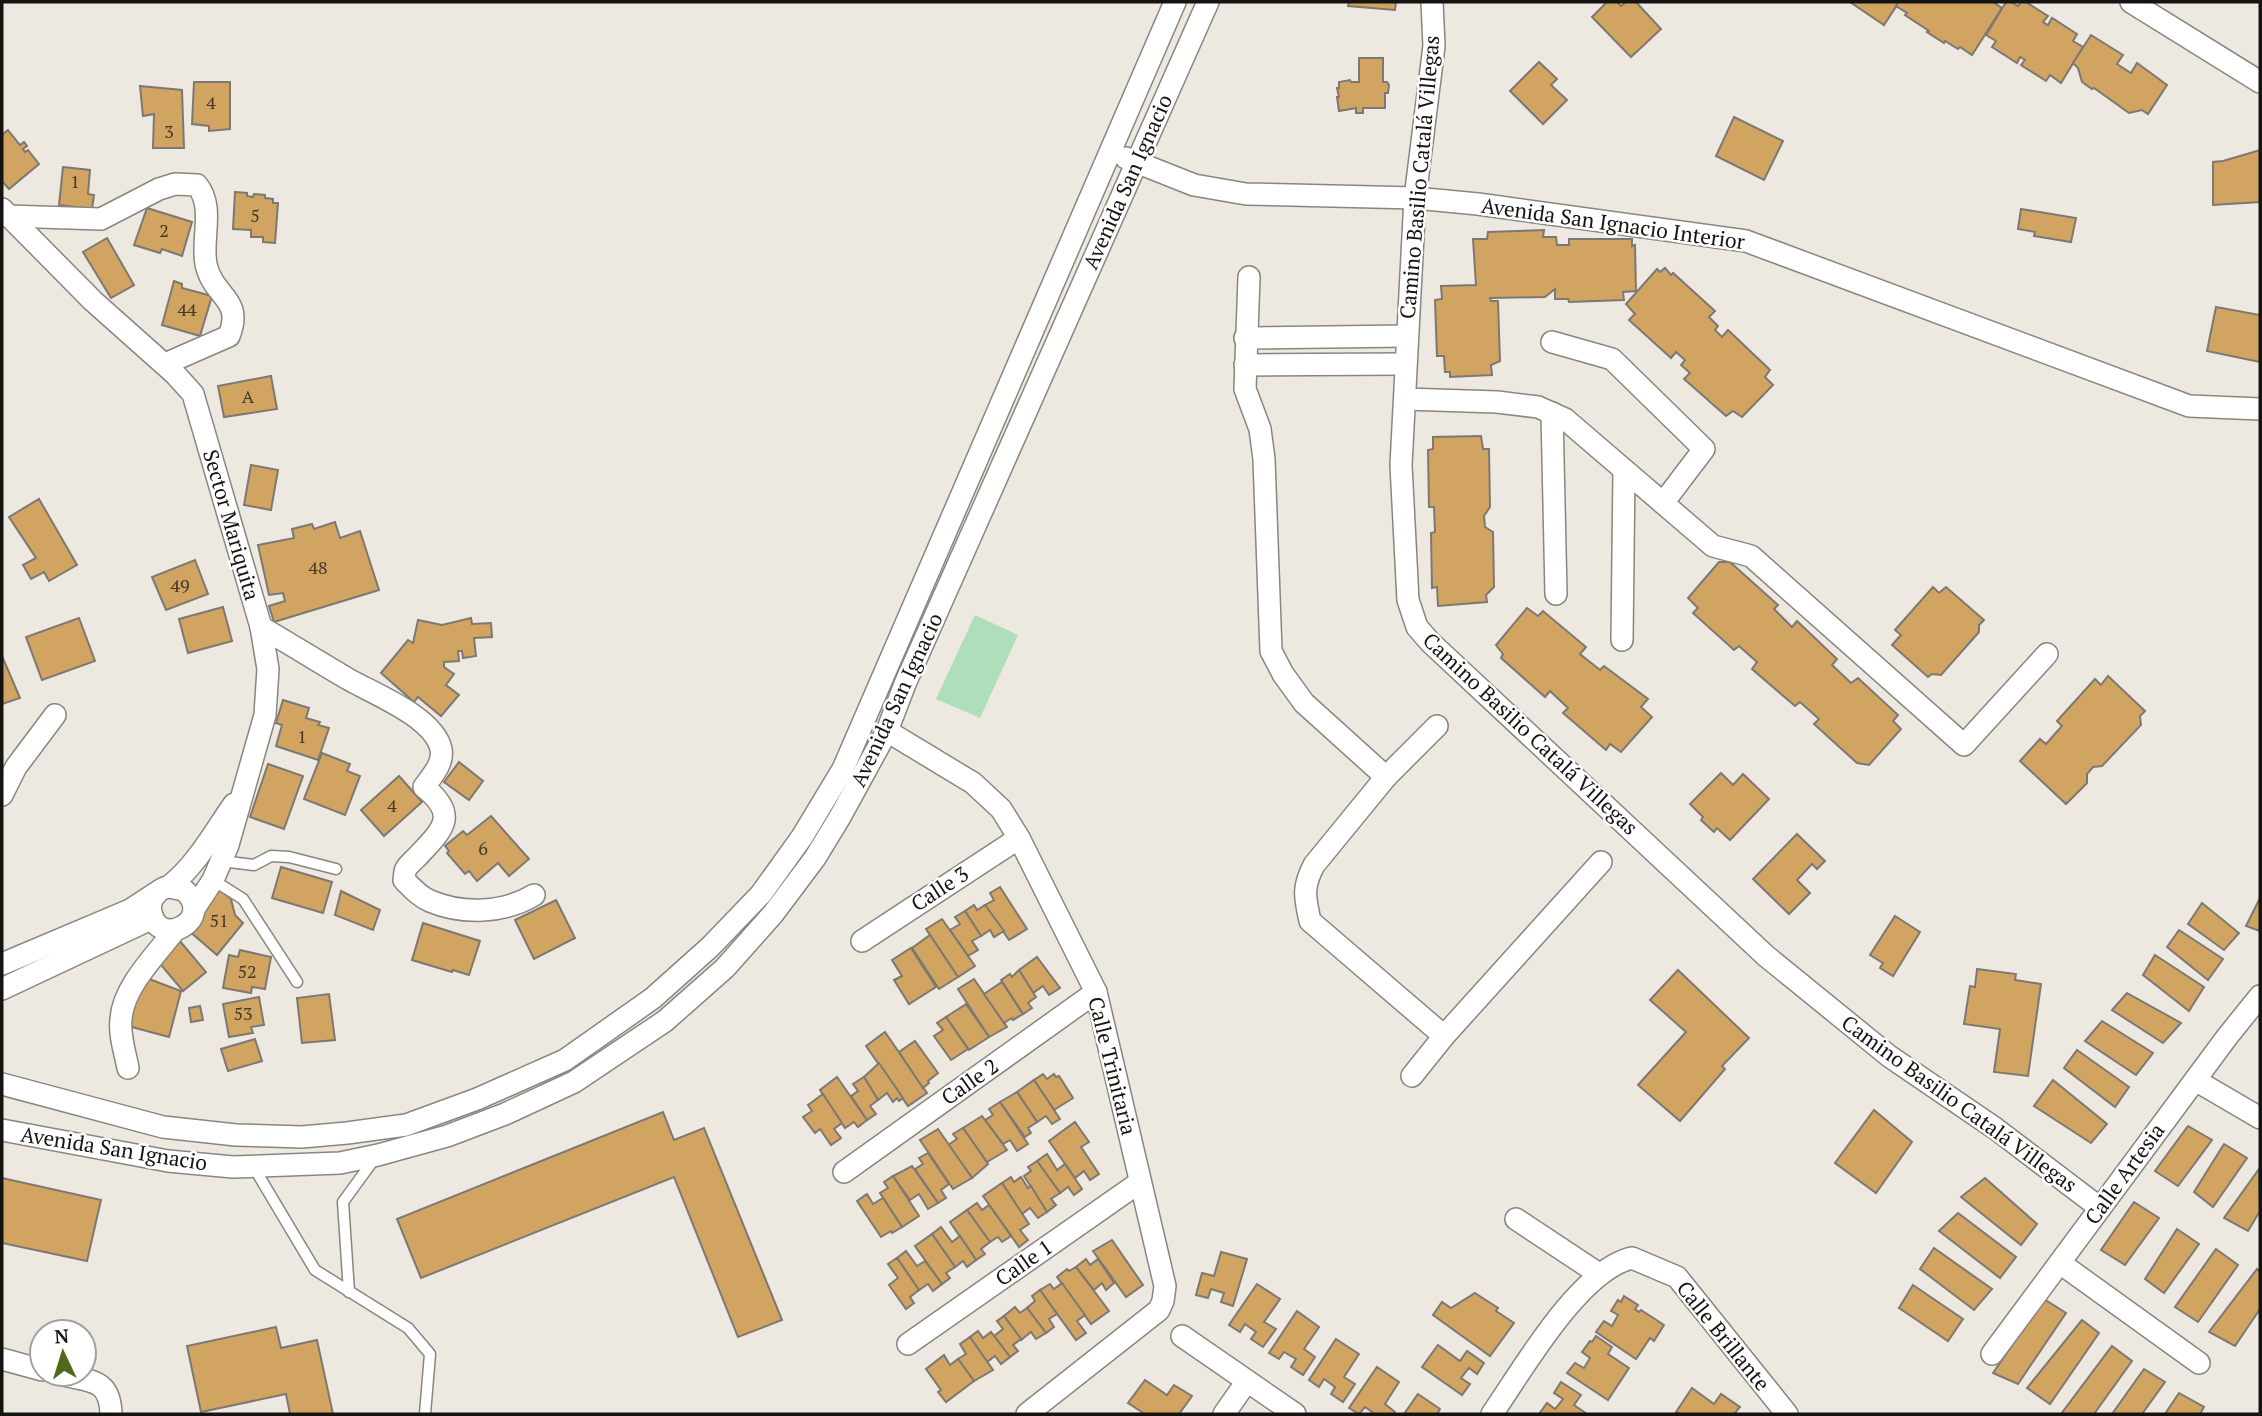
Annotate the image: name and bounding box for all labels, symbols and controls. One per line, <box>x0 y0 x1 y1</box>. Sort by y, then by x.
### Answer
street label: Camino Basilio Catalá Villegas <box>1393 34 1445 320</box>
house number: 4 <box>206 90 216 114</box>
street label: Avenida San Ignacio <box>1076 90 1178 273</box>
house number: 3 <box>164 119 174 143</box>
house number: 1 <box>70 169 80 193</box>
street label: Avenida San Ignacio Interior <box>1480 191 1747 255</box>
house number: 5 <box>250 203 260 227</box>
house number: 2 <box>159 218 169 242</box>
house number: 44 <box>177 297 197 321</box>
house number: A <box>242 384 255 408</box>
street label: Sector Mariquita <box>197 446 267 604</box>
house number: 48 <box>308 555 328 579</box>
house number: 49 <box>170 573 190 597</box>
street label: Avenida San Ignacio <box>844 608 949 791</box>
street label: Camino Basilio Catalá Villegas <box>1417 626 1644 841</box>
house number: 1 <box>297 724 307 748</box>
house number: 4 <box>387 793 397 817</box>
house number: 6 <box>478 836 488 860</box>
street label: Calle 3 <box>905 859 974 917</box>
house number: 51 <box>209 908 229 932</box>
house number: 52 <box>237 959 257 983</box>
street label: Calle Trinitaria <box>1082 994 1144 1138</box>
house number: 53 <box>233 1001 253 1025</box>
street label: Camino Basilio Catalá Villegas <box>1836 1008 2083 1198</box>
street label: Calle 2 <box>935 1051 1004 1111</box>
street label: Calle Artesia <box>2078 1117 2171 1230</box>
street label: Avenida San Ignacio <box>19 1119 209 1177</box>
street label: Calle 1 <box>989 1232 1058 1292</box>
street label: Calle Brillante <box>1671 1275 1777 1396</box>
north arrow <box>28 1318 98 1388</box>
text: N <box>54 1323 70 1349</box>

